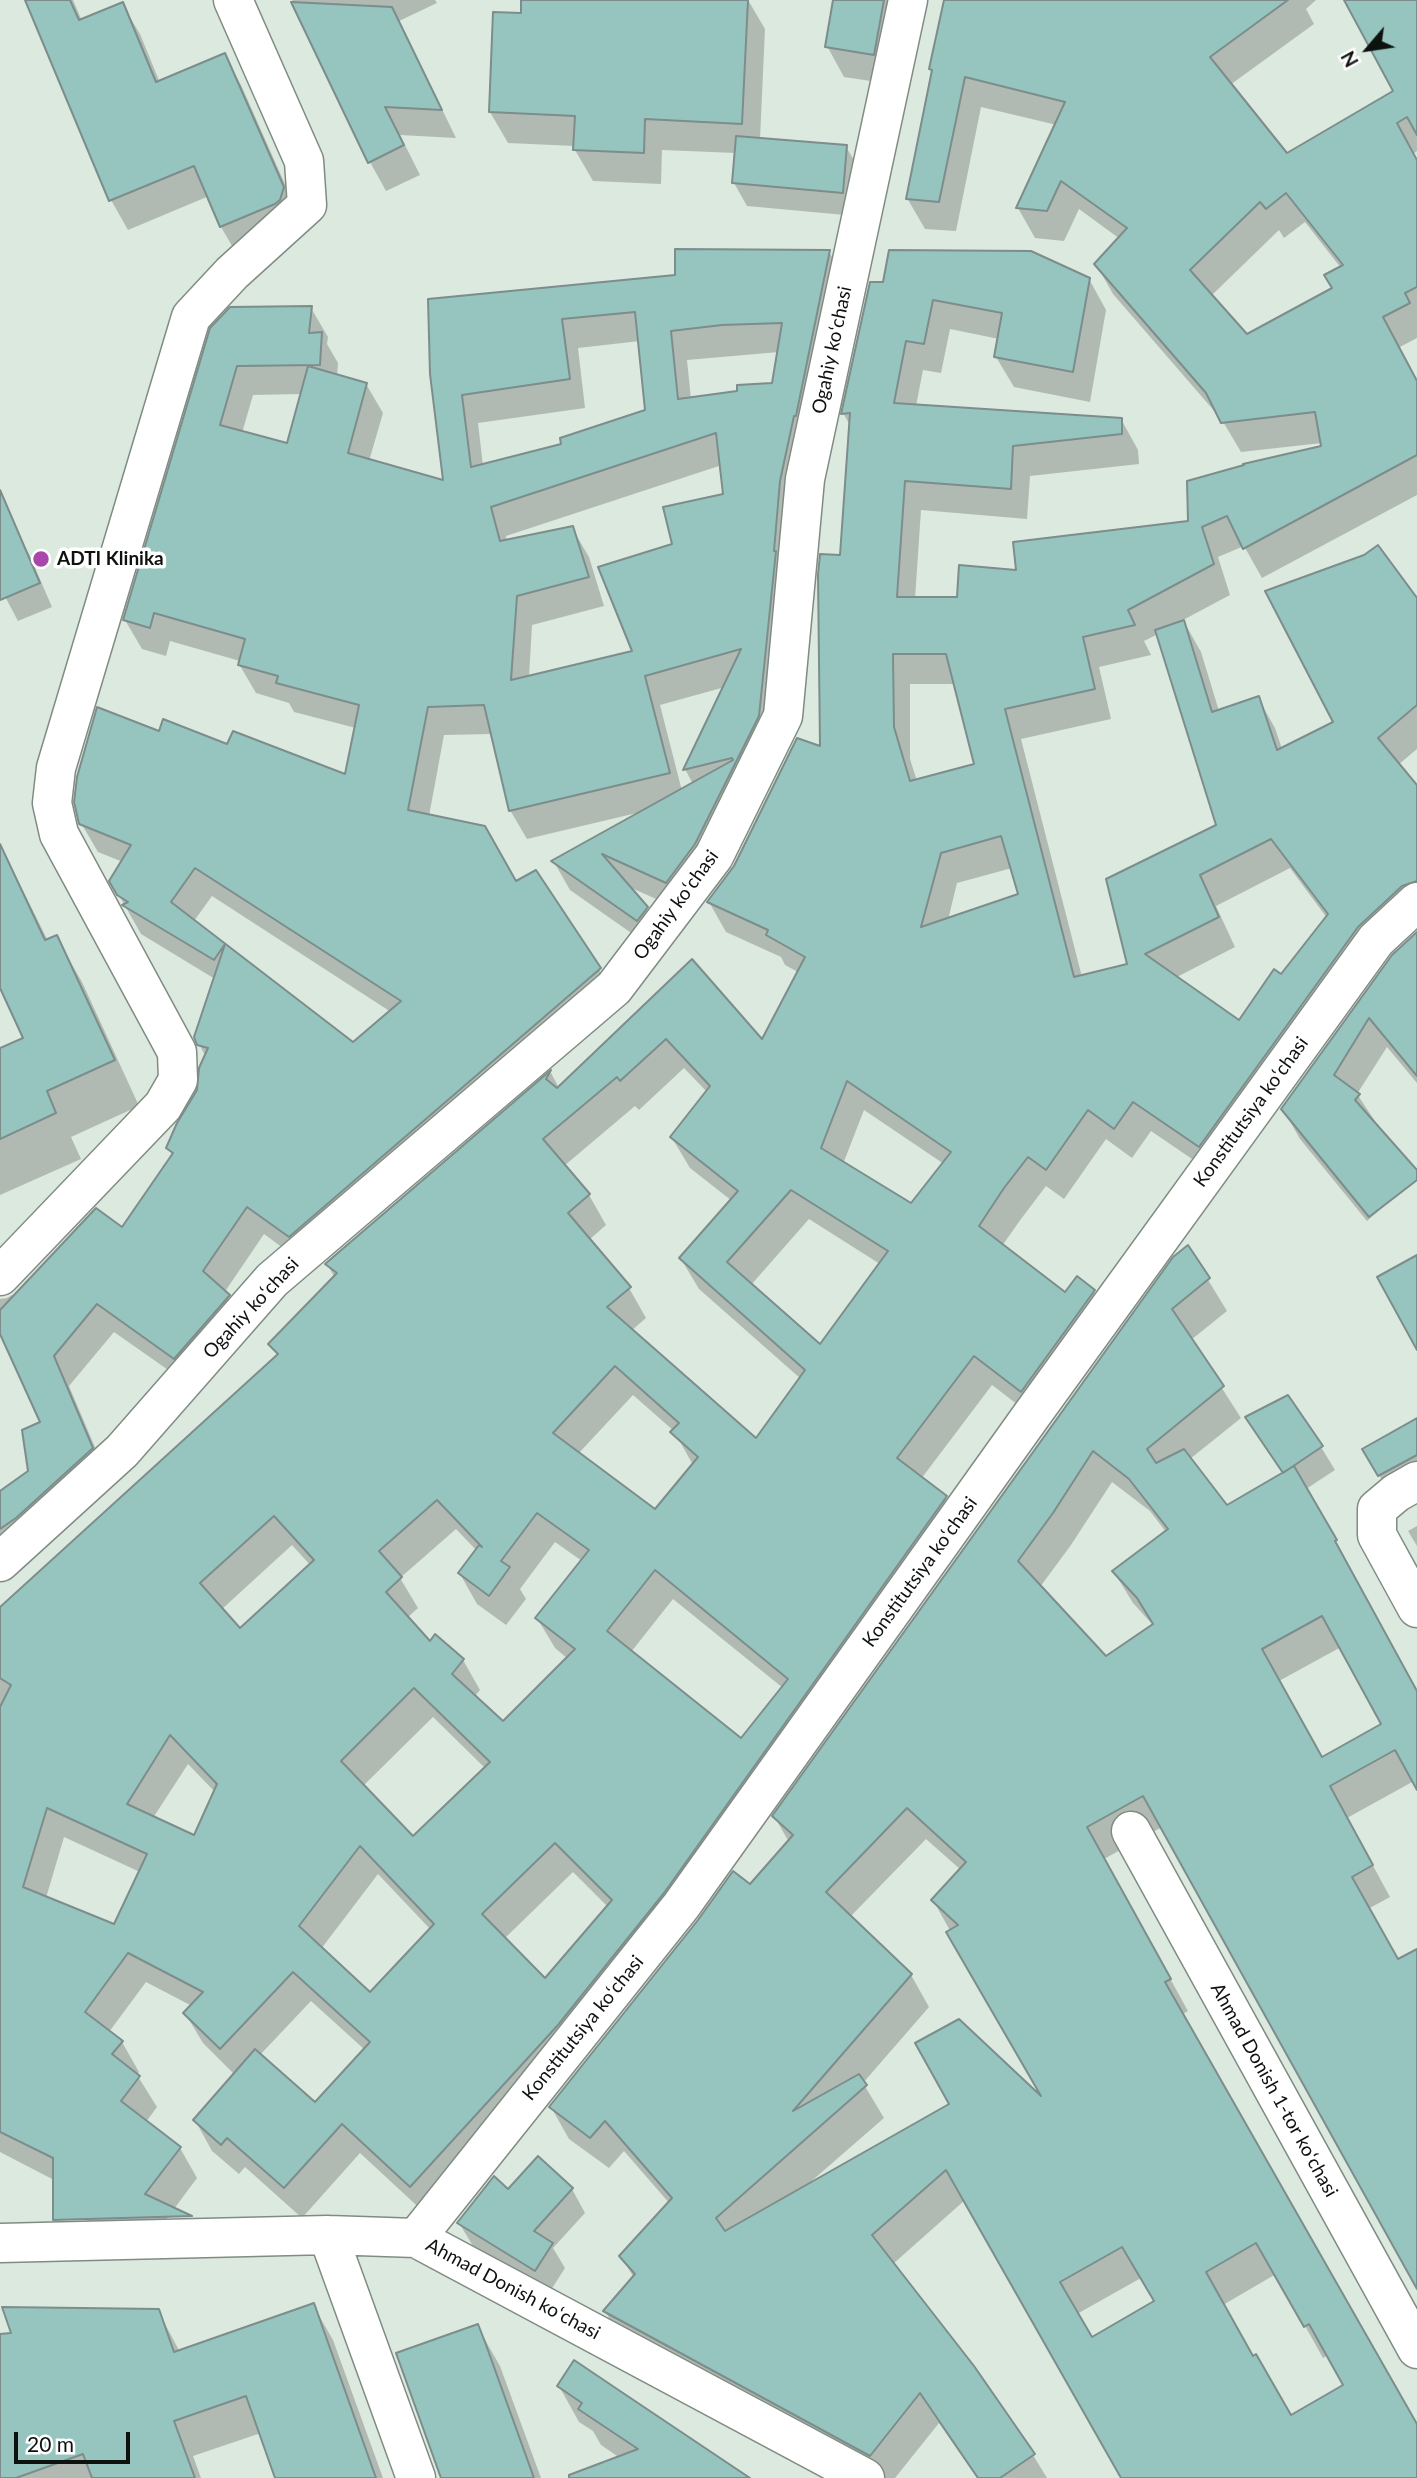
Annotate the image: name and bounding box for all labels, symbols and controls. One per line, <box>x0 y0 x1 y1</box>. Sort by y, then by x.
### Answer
north arrow <box>1333 14 1403 84</box>
text: N <box>1336 47 1363 71</box>
street label: Ogahiy koʻchasi <box>807 284 857 416</box>
place label: ADTI Klinika <box>57 548 164 570</box>
marker: ADTI Klinika <box>31 549 51 569</box>
street label: Ogahiy koʻchasi <box>629 846 723 964</box>
street label: Konstitutsiya koʻchasi <box>1189 1033 1313 1191</box>
street label: Ogahiy koʻchasi <box>198 1253 304 1363</box>
street label: Konstitutsiya koʻchasi <box>858 1493 982 1651</box>
street label: Konstitutsiya koʻchasi <box>518 1951 648 2105</box>
street label: Ahmad Donish 1-tor koʻchasi <box>1206 1979 1342 2201</box>
street label: Ahmad Donish koʻchasi <box>422 2233 604 2345</box>
scale bar <box>18 2418 133 2462</box>
text: 20 m <box>27 2431 74 2456</box>

